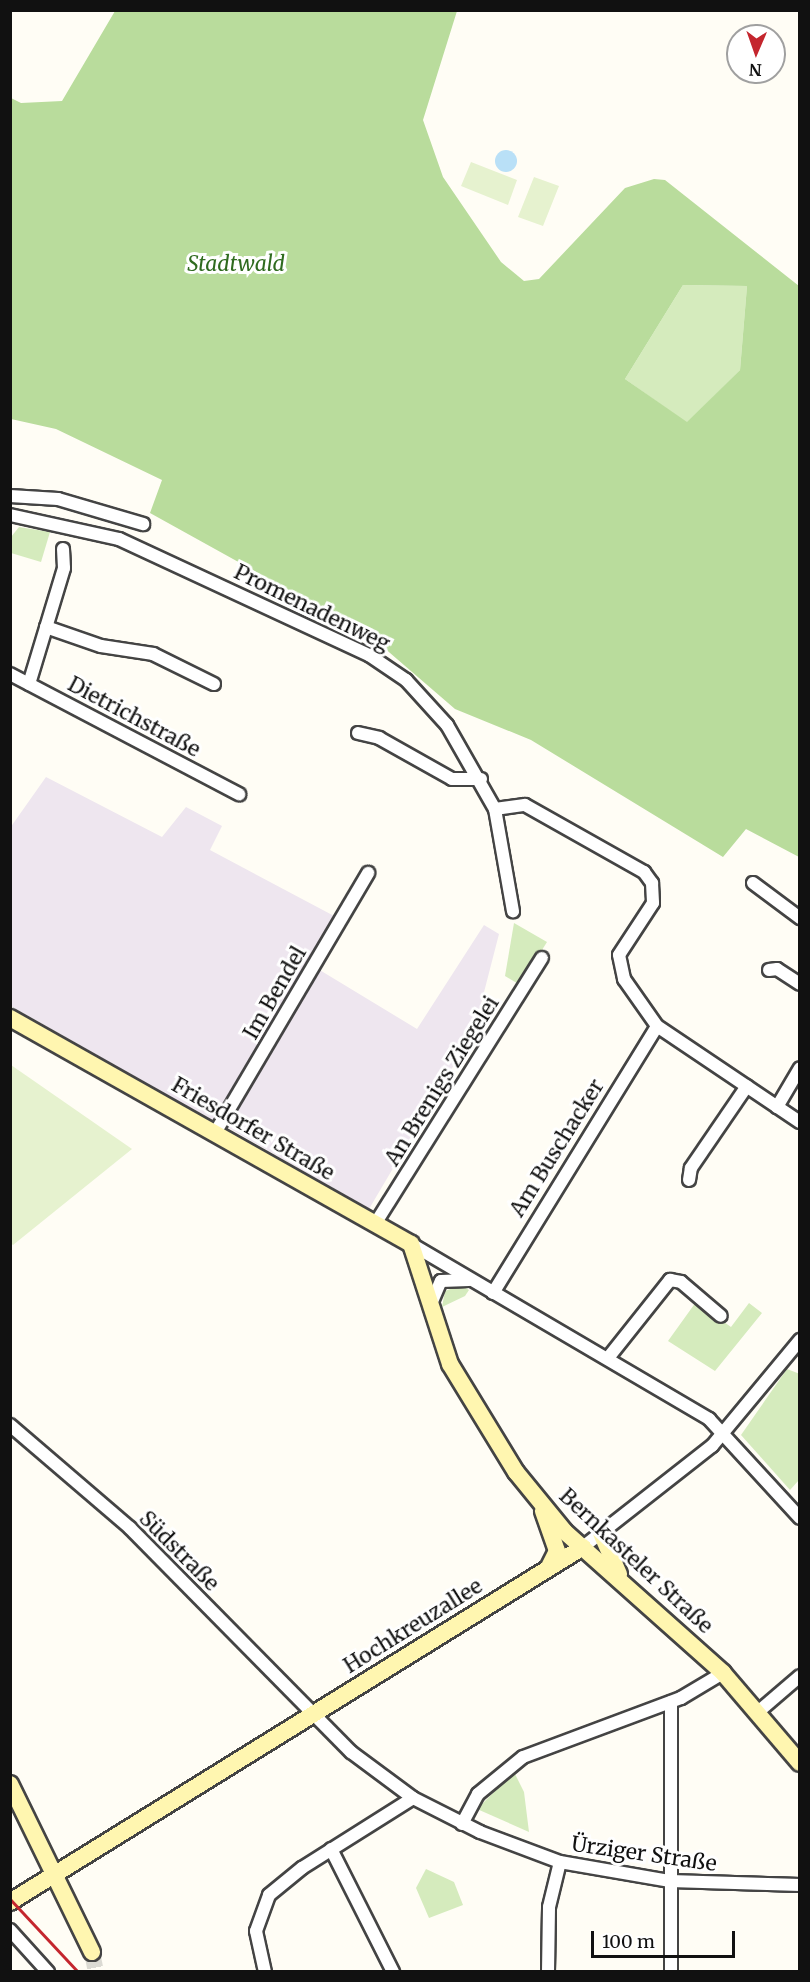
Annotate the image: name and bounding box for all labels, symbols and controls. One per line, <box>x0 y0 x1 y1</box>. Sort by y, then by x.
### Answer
north arrow <box>726 24 786 84</box>
text: N <box>749 60 762 80</box>
park label: Stadtwald <box>187 251 285 277</box>
street label: Promenadenweg <box>230 559 394 657</box>
street label: Dietrichstraße <box>64 672 204 762</box>
street label: Im Bendel <box>238 942 312 1044</box>
street label: An Brenigs Ziegelei <box>380 992 504 1170</box>
street label: Friesdorfer Straße <box>167 1072 339 1186</box>
street label: Am Buschacker <box>505 1075 609 1221</box>
street label: Bernkasteler Straße <box>554 1483 718 1639</box>
street label: Südstraße <box>134 1506 224 1596</box>
street label: Hochkreuzallee <box>339 1573 487 1679</box>
street label: Ürziger Straße <box>570 1831 718 1877</box>
scale bar <box>594 1919 738 1957</box>
text: 100 m <box>602 1930 655 1953</box>

